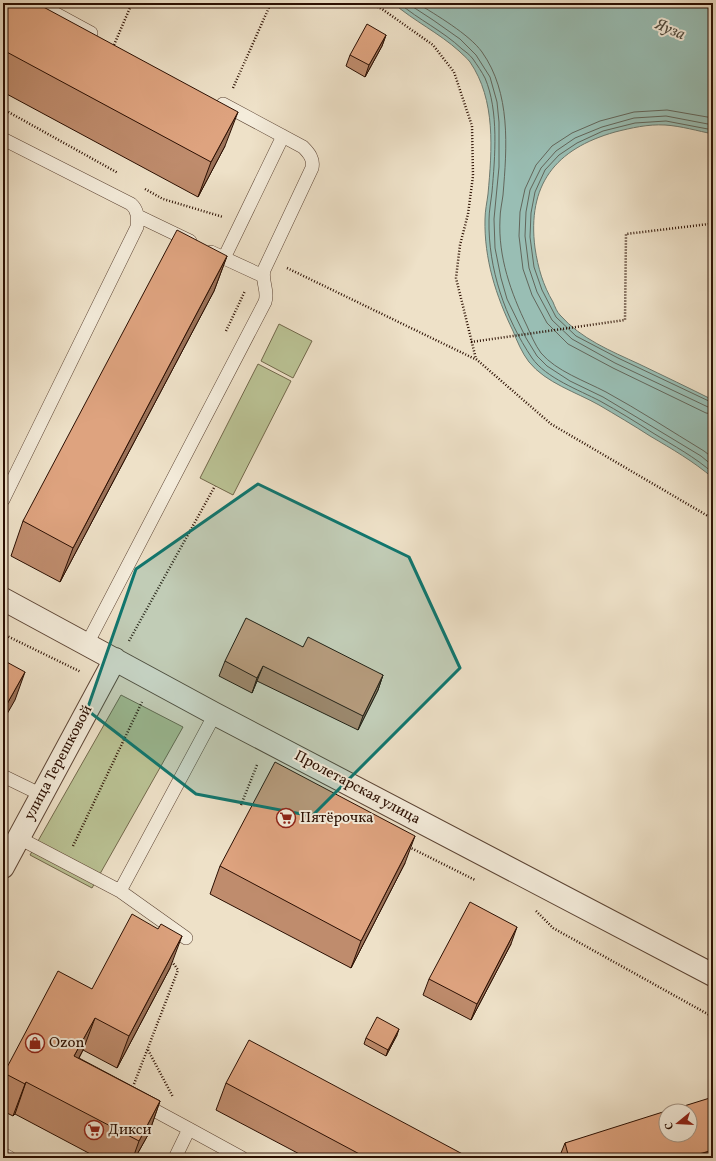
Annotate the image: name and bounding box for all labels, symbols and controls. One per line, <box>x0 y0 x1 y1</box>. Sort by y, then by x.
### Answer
water label: Яуза <box>651 14 689 46</box>
street label: улица Терешковой <box>20 702 98 824</box>
street label: Пролетарская улица <box>290 746 424 830</box>
supermarket icon: Пятёрочка <box>275 807 297 829</box>
place label: Пятёрочка <box>300 808 374 829</box>
shop icon: Ozon <box>24 1032 46 1054</box>
place label: Ozon <box>49 1033 84 1054</box>
north arrow <box>658 1103 698 1143</box>
supermarket icon: Дикси <box>83 1119 105 1141</box>
place label: Дикси <box>108 1120 152 1141</box>
text: С <box>662 1120 678 1131</box>

